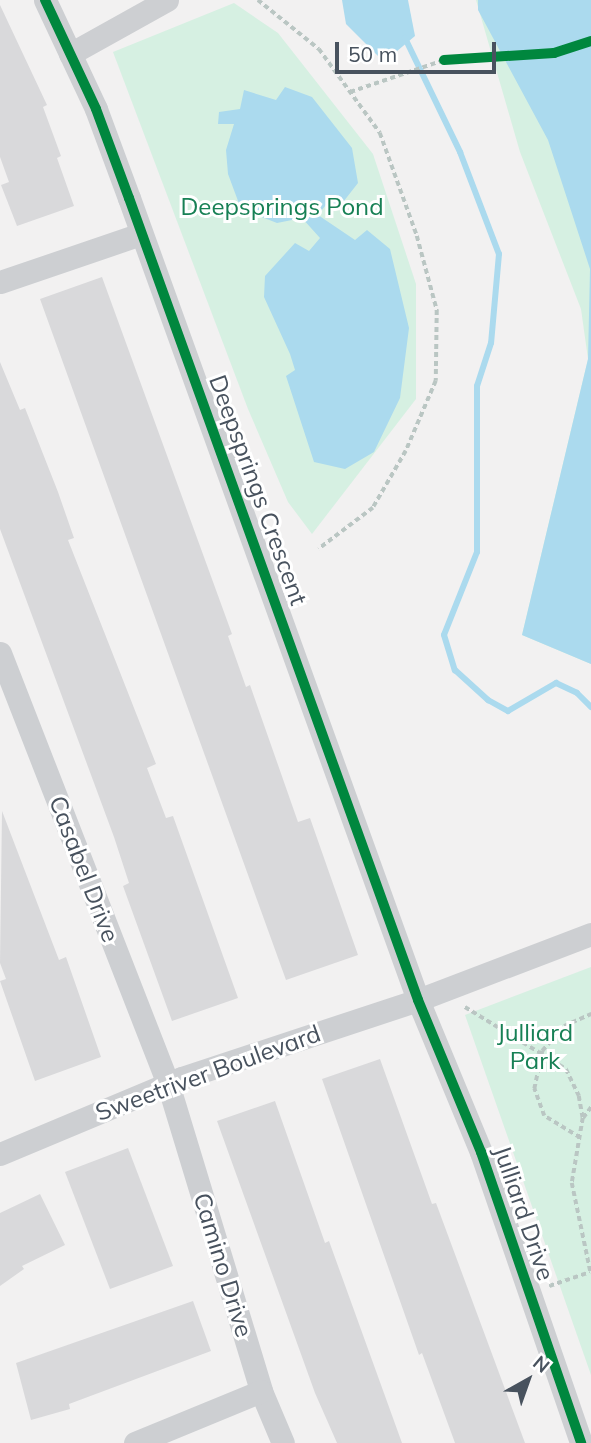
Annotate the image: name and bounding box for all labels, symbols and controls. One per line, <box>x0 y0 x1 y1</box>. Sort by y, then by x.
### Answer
scale bar <box>339 28 500 72</box>
text: 50 m <box>348 41 397 67</box>
park label: Deepsprings Pond <box>180 193 384 221</box>
street label: Deepsprings Crescent <box>203 371 313 609</box>
street label: Casabel Drive <box>43 792 125 946</box>
street label: Sweetriver Boulevard <box>92 1019 324 1127</box>
park label: Julliard Park <box>497 1019 573 1075</box>
street label: Julliard Drive <box>488 1142 560 1284</box>
street label: Camino Drive <box>187 1189 259 1341</box>
north arrow <box>493 1345 563 1415</box>
text: N <box>528 1350 555 1378</box>

